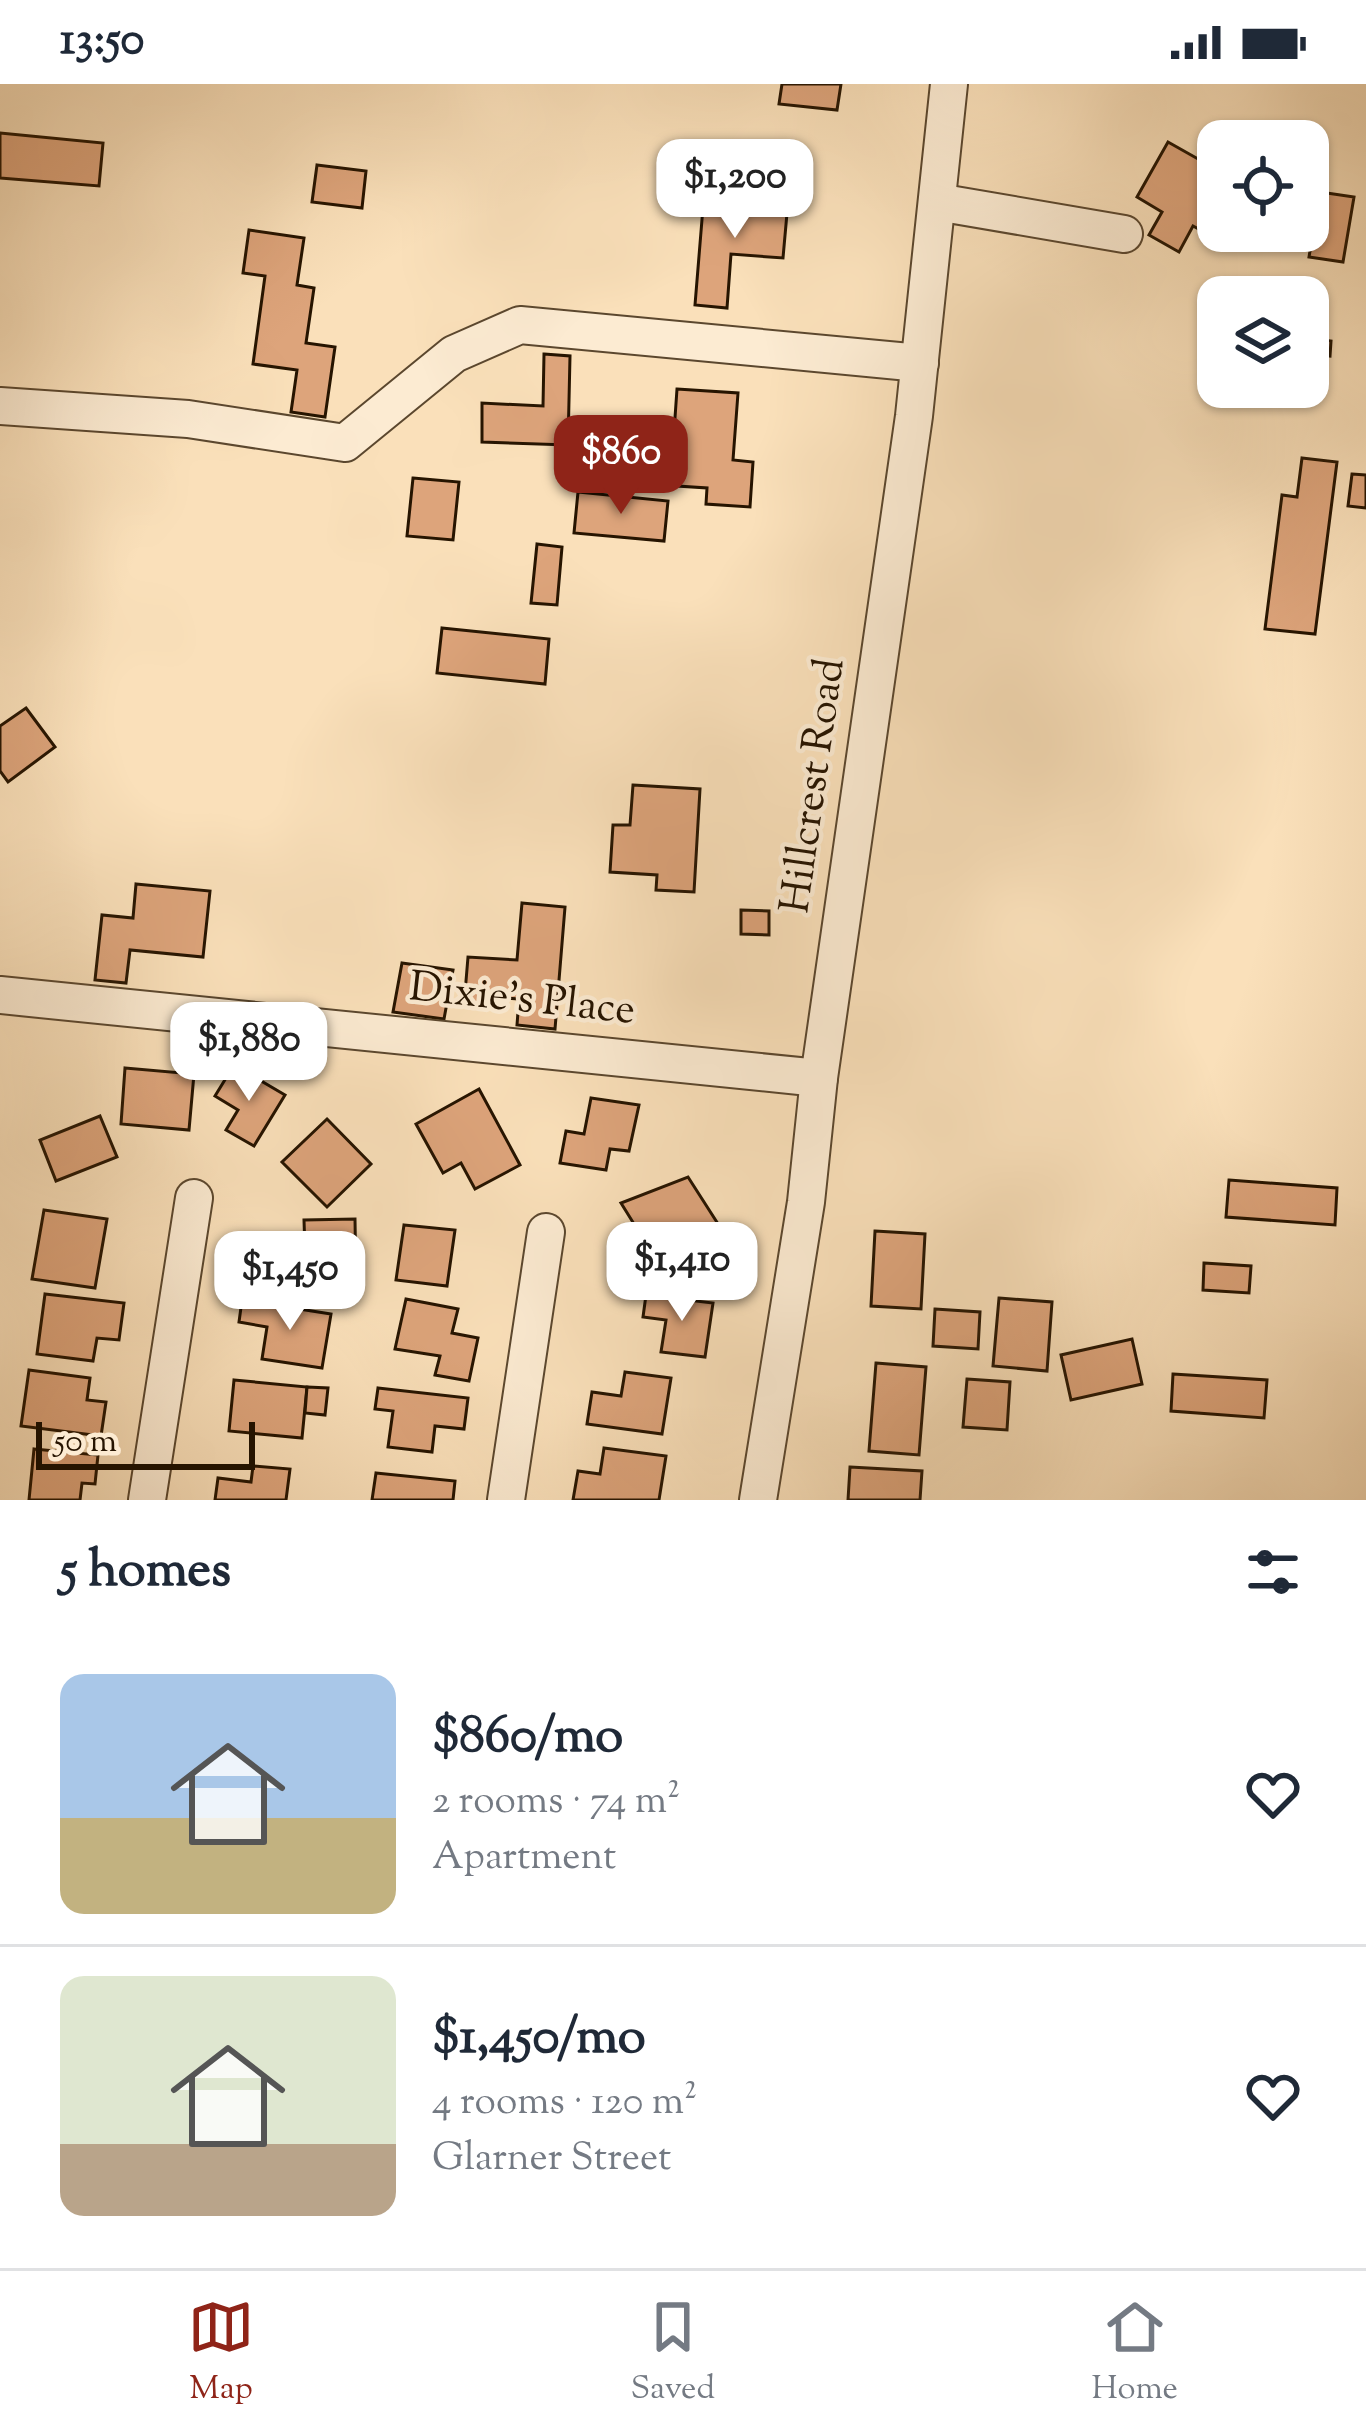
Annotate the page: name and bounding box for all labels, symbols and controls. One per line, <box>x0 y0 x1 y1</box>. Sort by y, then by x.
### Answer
text: 13:50 <box>60 10 144 75</box>
map controls <box>1197 120 1329 408</box>
button: locate <box>1197 120 1329 252</box>
pin: $1,200 <box>637 139 833 241</box>
text: $1,200 <box>683 150 787 206</box>
button: layers <box>1197 276 1329 408</box>
pin: $860 <box>550 415 692 517</box>
text: $860 <box>581 426 661 482</box>
street label: Hillcrest Road <box>767 655 863 917</box>
street label: Dixie's Place <box>406 959 638 1043</box>
pin: $1,880 <box>151 1002 347 1104</box>
text: $1,880 <box>197 1013 301 1069</box>
pin: $1,410 <box>584 1222 780 1324</box>
pin: $1,450 <box>192 1231 388 1333</box>
text: $1,410 <box>634 1233 730 1289</box>
text: $1,450 <box>241 1242 339 1298</box>
scale bar <box>36 1416 255 1469</box>
text: 50 m <box>54 1419 117 1467</box>
text: 5 homes <box>60 1536 231 1609</box>
icon: filters <box>1240 1539 1306 1605</box>
text: $860/mo <box>432 1702 623 1775</box>
icon: home <box>156 1722 300 1866</box>
icon: heart <box>1240 1761 1306 1827</box>
text: 2 rooms · 74 m² <box>432 1775 680 1831</box>
text: Apartment <box>432 1831 616 1887</box>
text: $1,450/mo <box>432 2003 646 2076</box>
icon: home <box>156 2024 300 2168</box>
icon: heart <box>1240 2063 1306 2129</box>
text: 4 rooms · 120 m² <box>432 2076 697 2132</box>
text: Glarner Street <box>432 2132 671 2188</box>
tab: Map <box>188 2294 254 2414</box>
tab: Saved <box>630 2294 715 2414</box>
tab: Home <box>1091 2294 1178 2414</box>

